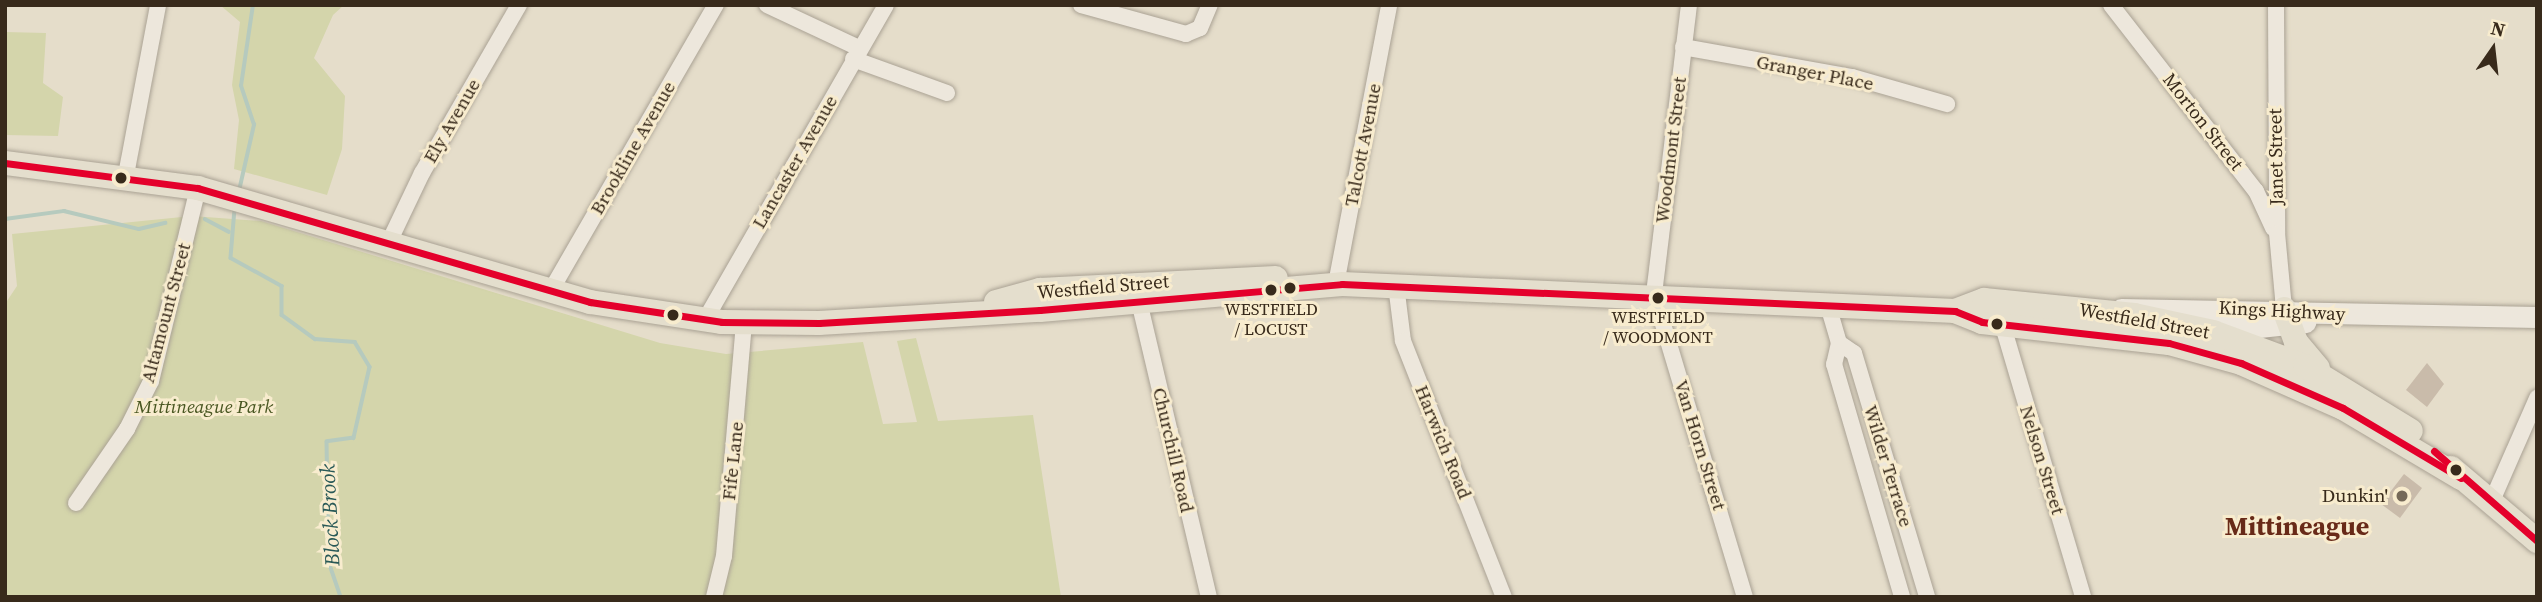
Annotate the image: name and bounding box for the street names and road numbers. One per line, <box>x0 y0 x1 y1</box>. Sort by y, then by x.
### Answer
street label: Granger Place <box>1754 50 1876 96</box>
street label: Morton Street <box>2158 69 2248 175</box>
street label: Ely Avenue <box>419 75 485 167</box>
street label: Woodmont Street <box>1651 76 1691 224</box>
street label: Brookline Avenue <box>586 77 680 219</box>
street label: Talcott Avenue <box>1340 82 1386 208</box>
street label: Lancaster Avenue <box>748 91 842 233</box>
street label: Janet Street <box>2264 108 2288 206</box>
street label: Altamount Street <box>136 241 196 385</box>
street label: Westfield Street <box>1036 270 1170 304</box>
street label: Kings Highway <box>2218 296 2346 326</box>
street label: Westfield Street <box>2077 298 2211 344</box>
street label: Van Horn Street <box>1669 377 1731 513</box>
street label: Harwich Road <box>1410 382 1476 502</box>
street label: Churchill Road <box>1148 385 1198 515</box>
street label: Wilder Terrace <box>1859 402 1917 530</box>
street label: Nelson Street <box>2015 403 2069 517</box>
street label: Fife Lane <box>718 420 748 502</box>

